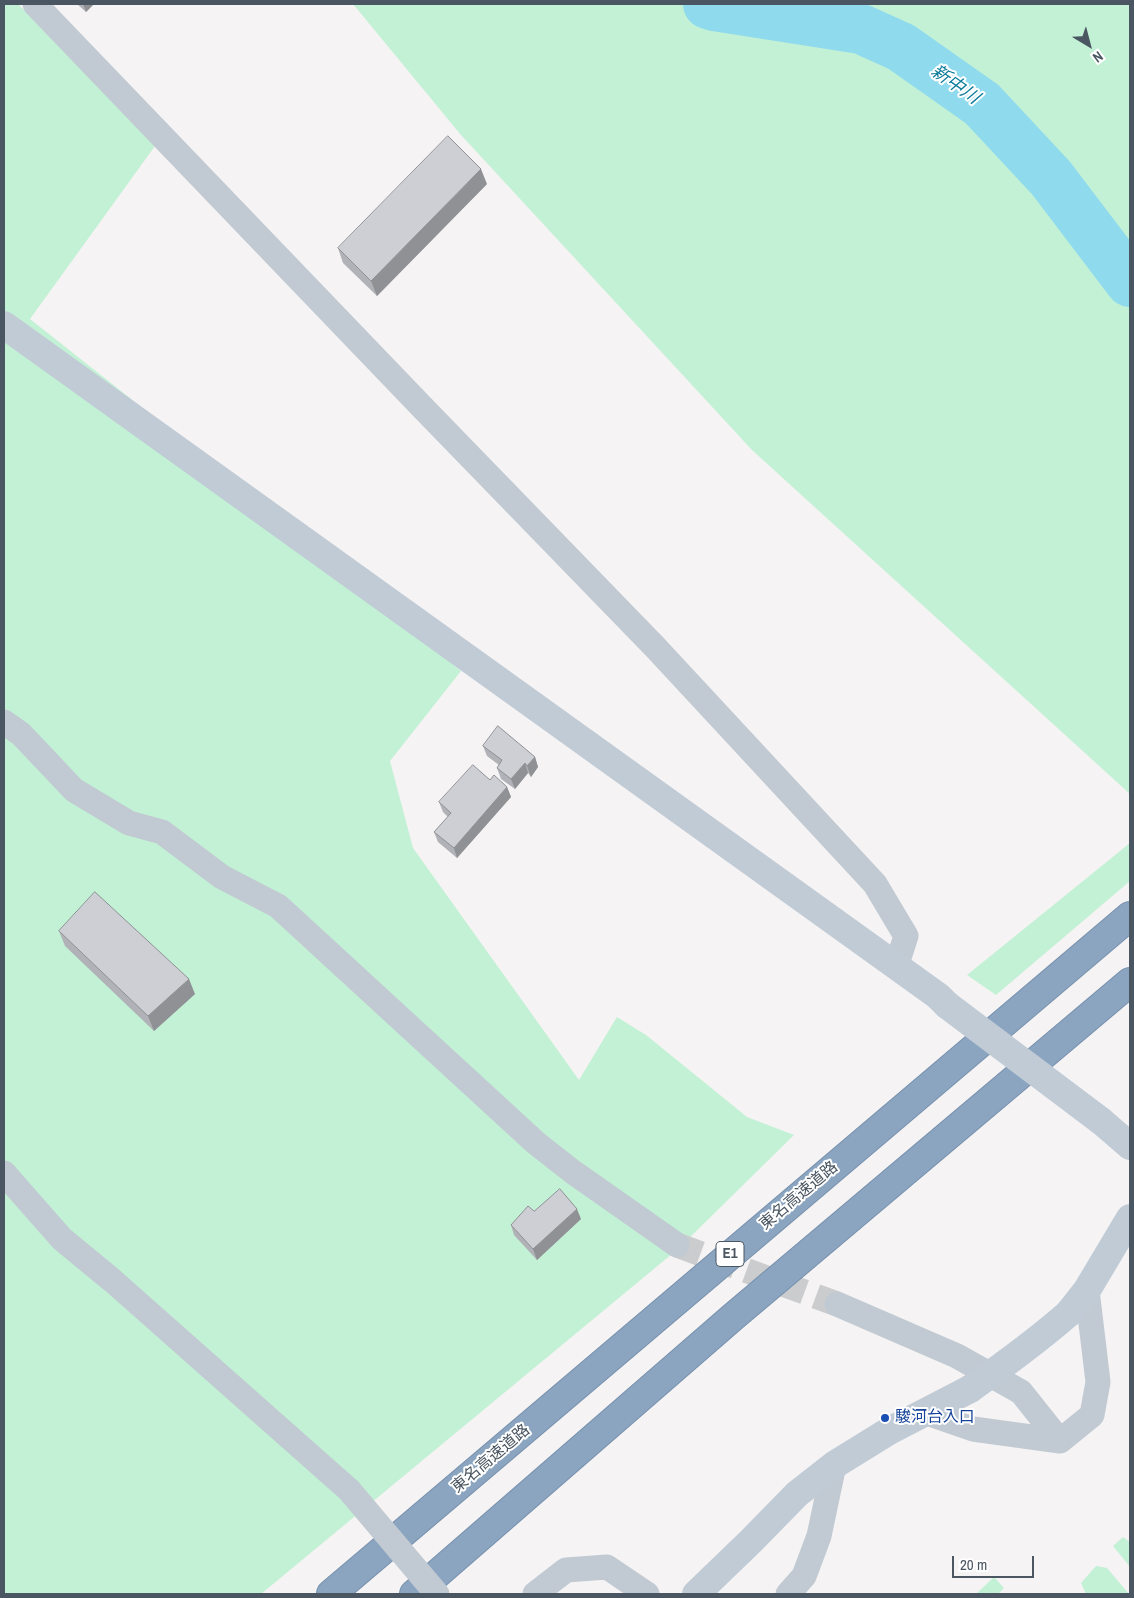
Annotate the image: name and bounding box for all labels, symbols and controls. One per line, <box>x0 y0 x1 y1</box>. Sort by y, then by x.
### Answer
north arrow <box>1064 20 1114 70</box>
text: N <box>1089 47 1107 67</box>
water label: 新中川 <box>927 61 983 109</box>
street label: 東名高速道路 <box>756 1158 842 1234</box>
road number: E1 <box>716 1242 744 1266</box>
place label: 駿河台入口 <box>895 1408 975 1428</box>
marker: 駿河台入口 <box>879 1412 891 1424</box>
street label: 東名高速道路 <box>448 1421 534 1497</box>
scale bar <box>954 1546 1036 1578</box>
text: 20 m <box>960 1554 987 1575</box>

